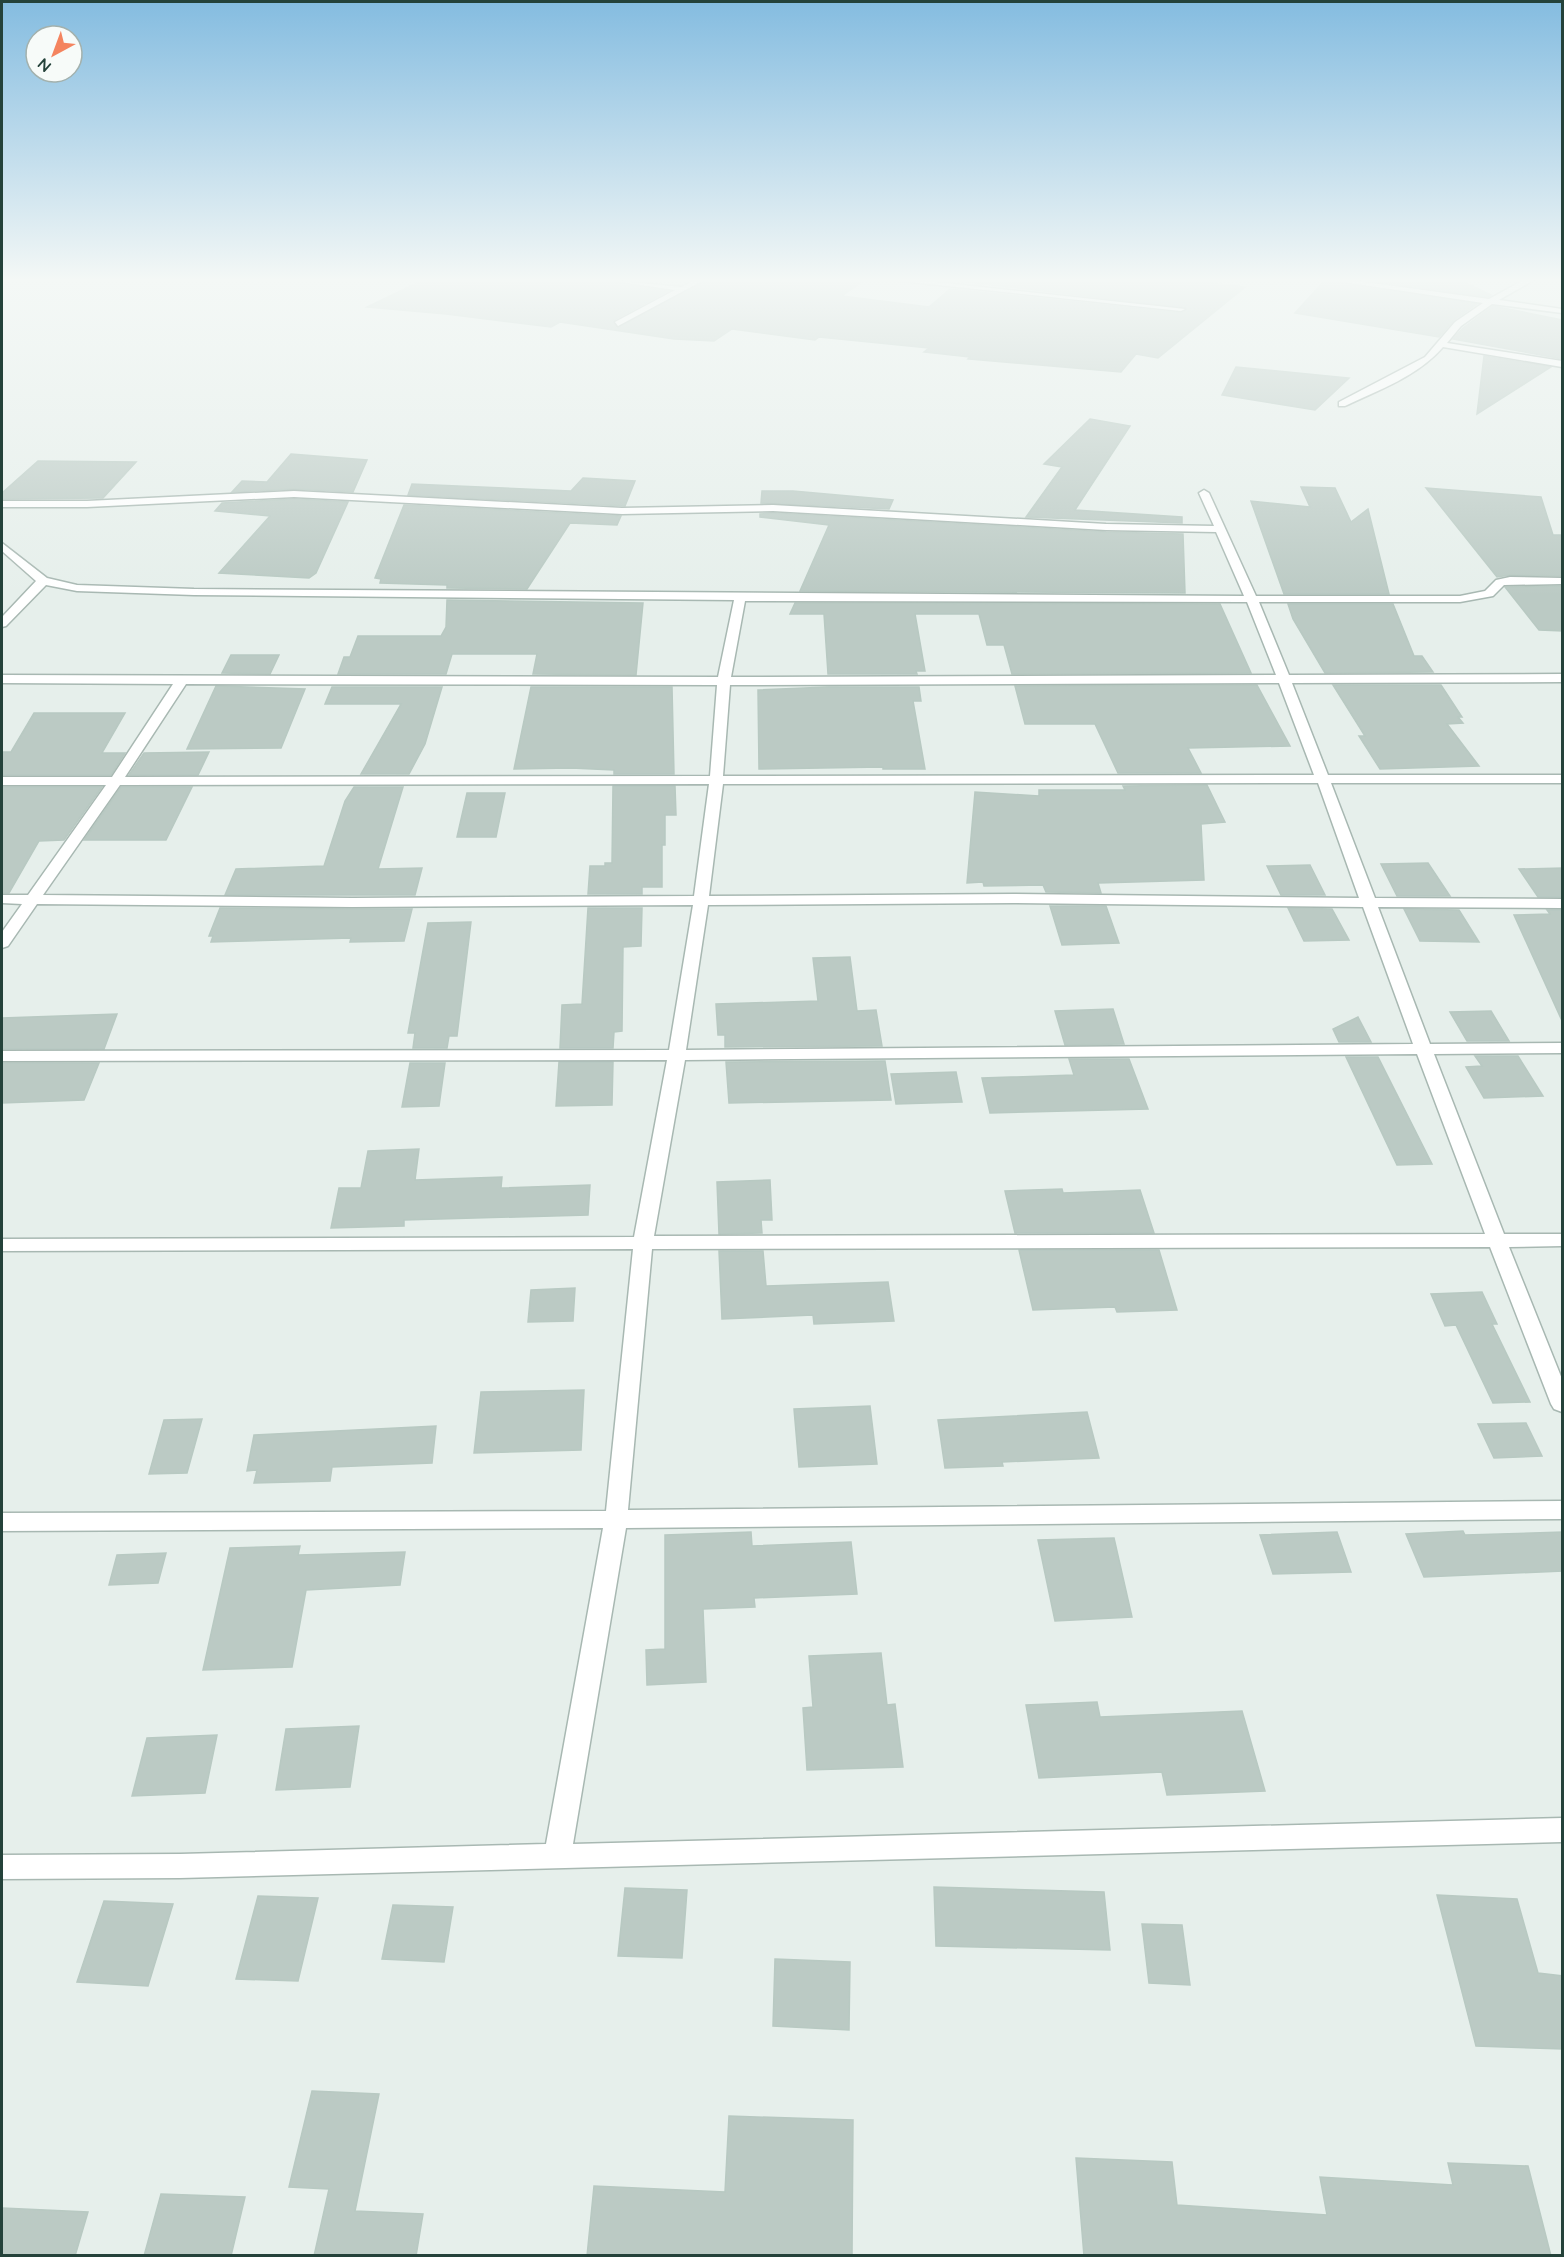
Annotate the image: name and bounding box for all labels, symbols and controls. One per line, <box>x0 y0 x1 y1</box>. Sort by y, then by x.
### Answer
north arrow <box>24 24 84 84</box>
text: N <box>33 54 55 77</box>

